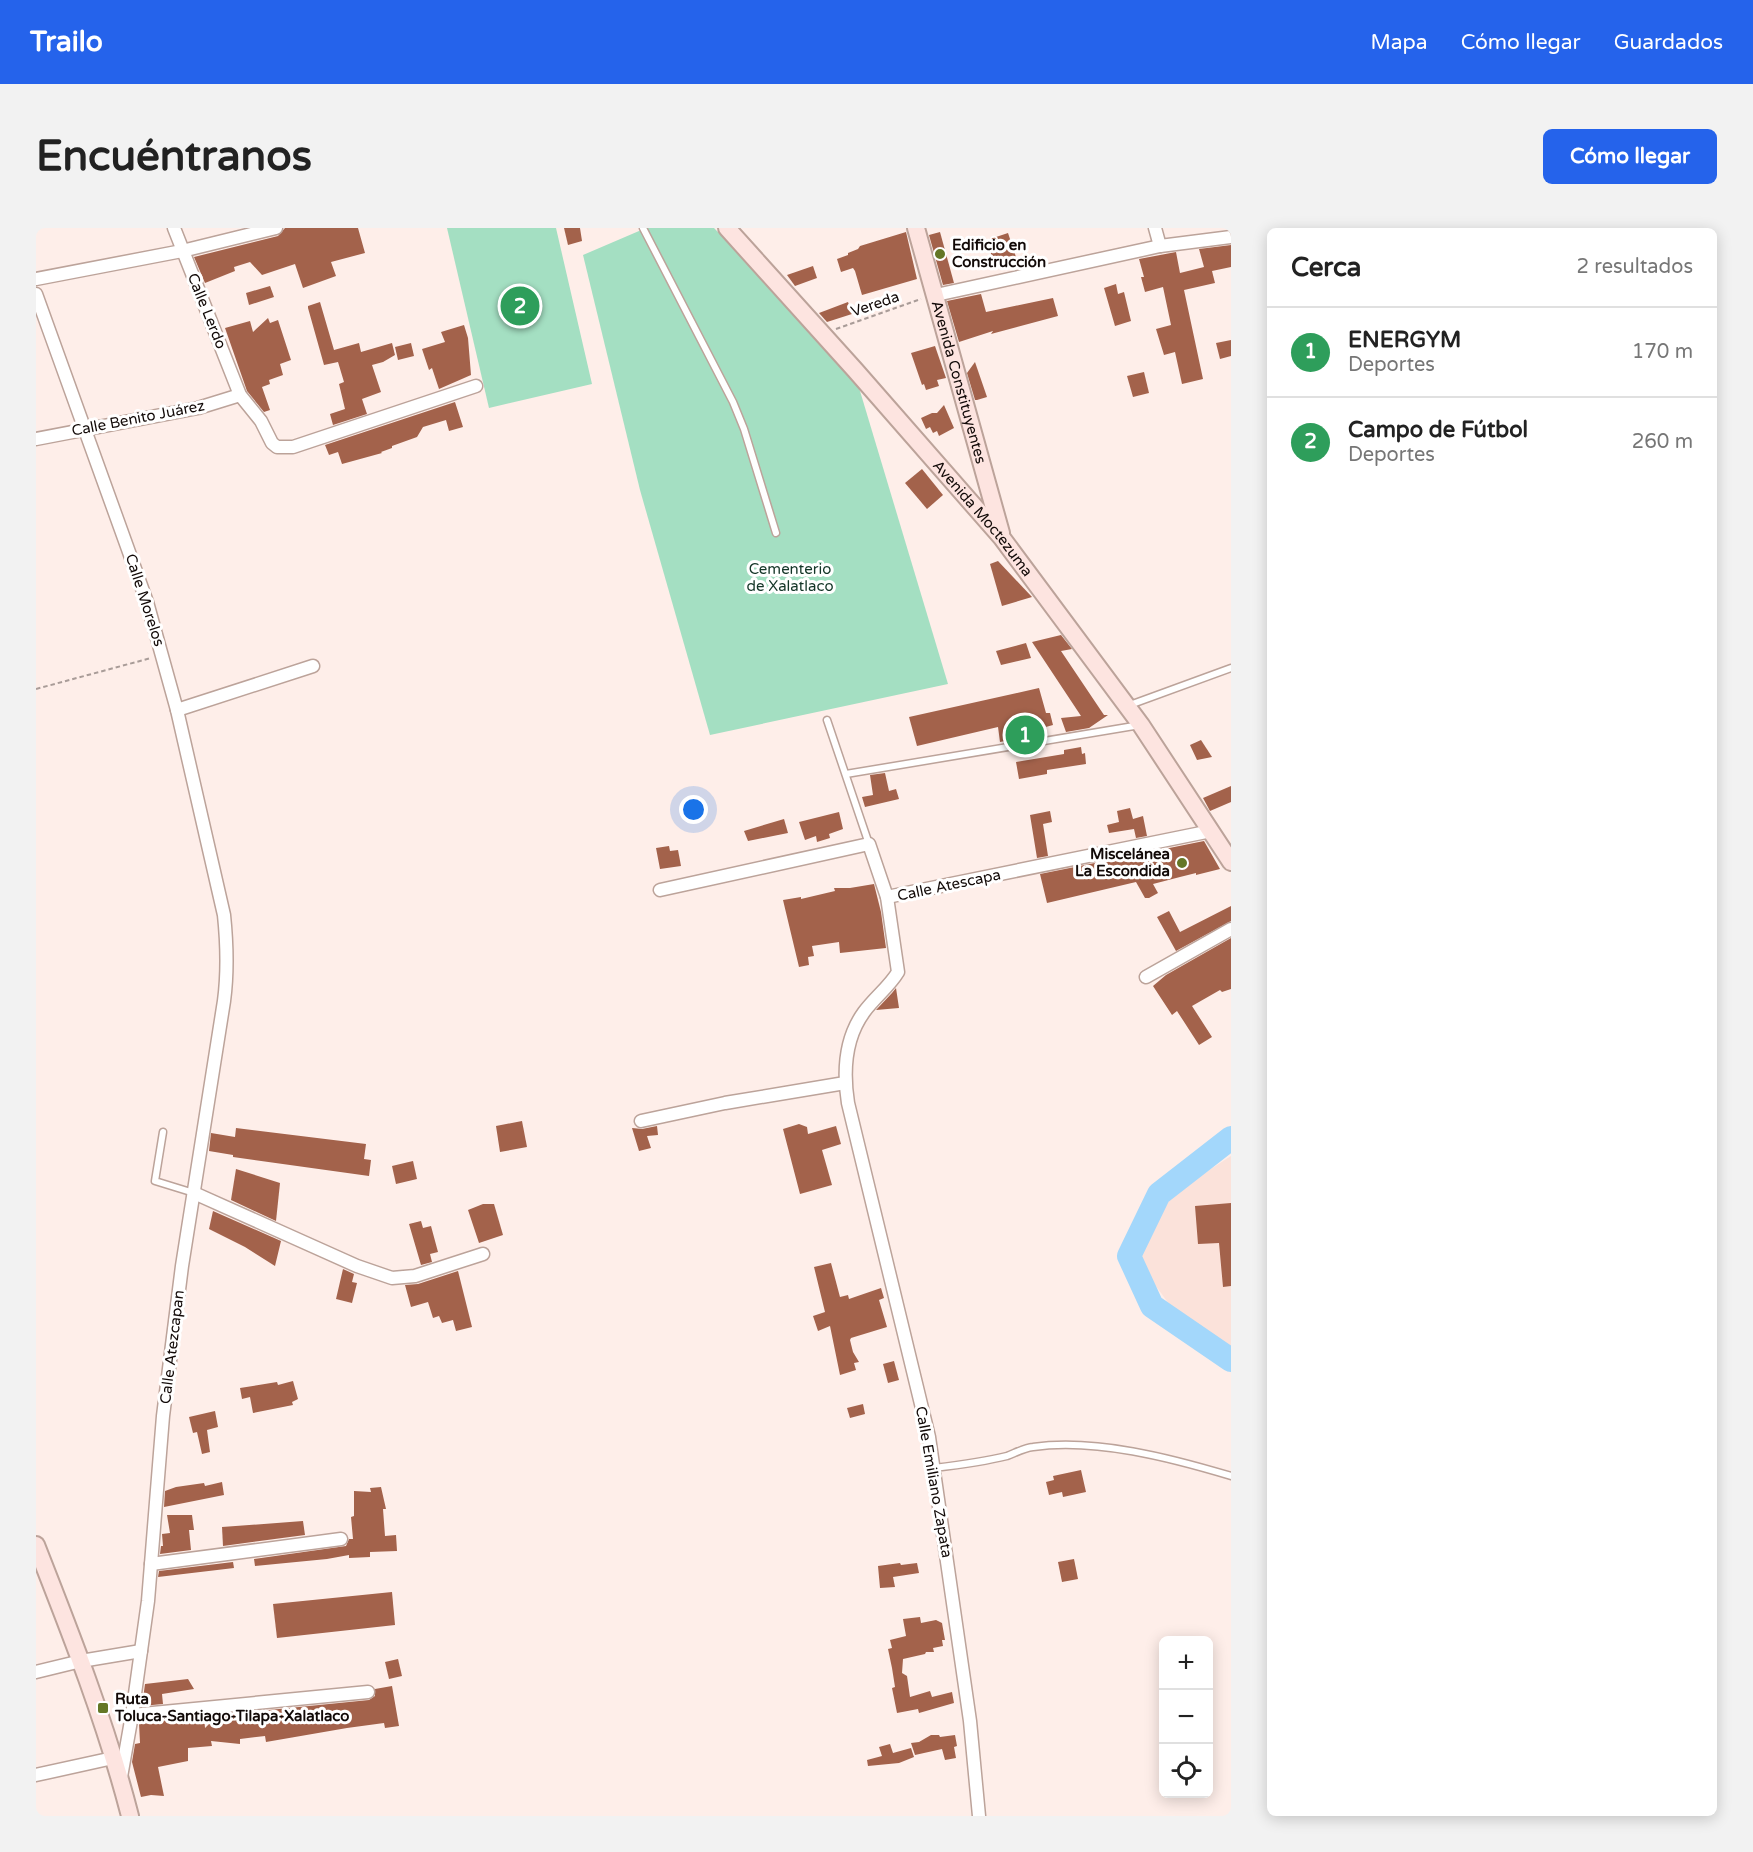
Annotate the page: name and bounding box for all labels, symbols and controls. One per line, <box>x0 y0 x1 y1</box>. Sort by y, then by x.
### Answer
text: Trailo <box>30 25 103 59</box>
text: Mapa <box>1370 30 1428 55</box>
text: Cómo llegar <box>1461 30 1581 55</box>
text: Guardados <box>1614 30 1723 55</box>
button: Cómo llegar <box>1543 129 1717 184</box>
text: Encuéntranos <box>36 131 312 182</box>
place label: Edificio en Construcción <box>952 236 1046 271</box>
marker: Edificio en Construcción <box>933 247 947 261</box>
text: Cerca <box>1291 252 1361 283</box>
text: 2 resultados <box>1577 255 1693 279</box>
street label: Calle Lerdo <box>184 271 230 351</box>
pin: 2 <box>500 284 540 328</box>
street label: Vereda <box>848 287 902 321</box>
street label: Avenida Constituyentes <box>928 299 990 466</box>
text: ENERGYM <box>1348 327 1461 353</box>
text: 1 <box>1304 340 1317 364</box>
text: 170 m <box>1632 340 1693 364</box>
text: Deportes <box>1348 353 1435 377</box>
street label: Calle Benito Juárez <box>70 396 206 440</box>
text: Campo de Fútbol <box>1348 417 1528 443</box>
text: 2 <box>1304 430 1317 454</box>
text: 260 m <box>1632 430 1693 454</box>
text: Deportes <box>1348 443 1435 467</box>
street label: Avenida Moctezuma <box>929 456 1036 580</box>
street label: Calle Morelos <box>122 551 168 649</box>
park label: Cementerio de Xalatlaco <box>746 560 834 595</box>
pin: 1 <box>1006 712 1044 758</box>
your location <box>679 795 708 824</box>
place label: Miscelánea La Escondida <box>1075 845 1170 880</box>
marker: Miscelánea La Escondida <box>1175 856 1189 870</box>
street label: Calle Atescapa <box>896 865 1002 905</box>
street label: Calle Atezcapan <box>156 1289 188 1405</box>
street label: Calle Emiliano Zapata <box>912 1405 956 1559</box>
map controls <box>1159 1636 1213 1798</box>
button: + <box>1159 1636 1213 1690</box>
place label: Ruta Toluca-Santiago-Tilapa-Xalatlaco <box>114 1690 349 1726</box>
button: − <box>1159 1690 1213 1744</box>
marker: Ruta Toluca-Santiago-Tilapa-Xalatlaco <box>96 1701 110 1715</box>
button: locate <box>1159 1744 1213 1798</box>

